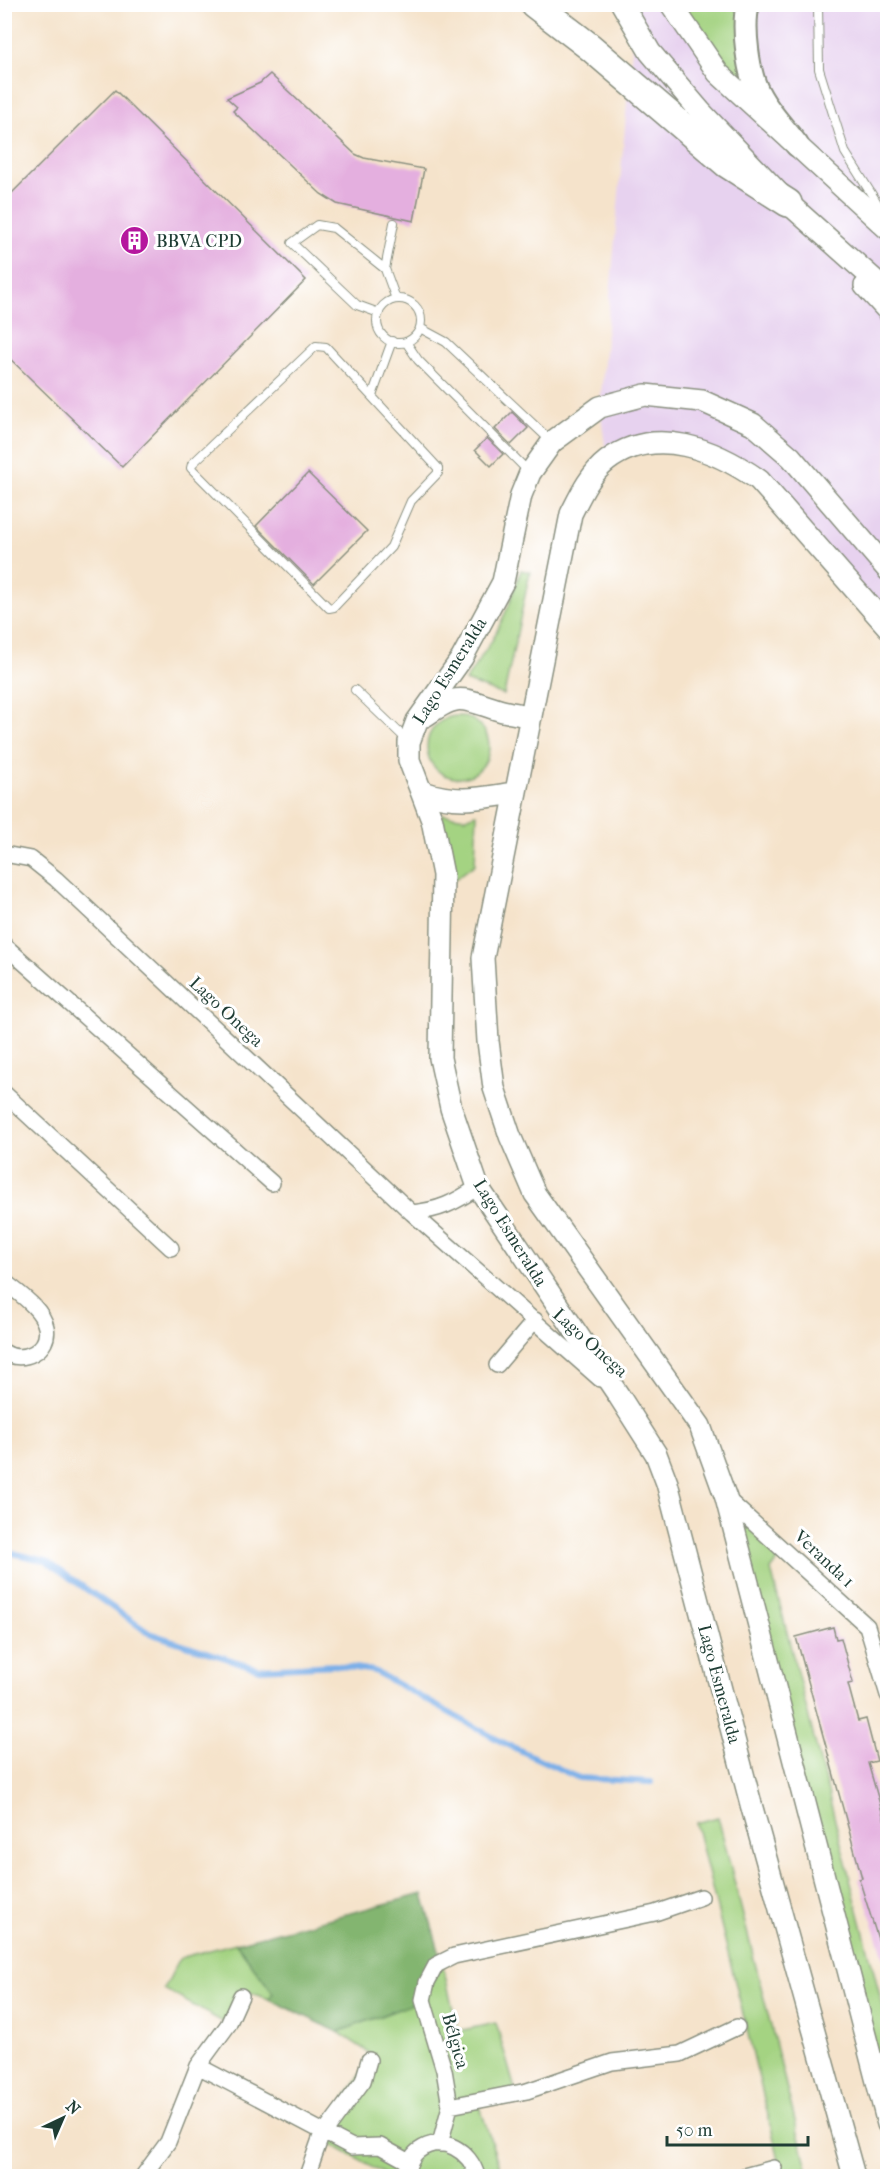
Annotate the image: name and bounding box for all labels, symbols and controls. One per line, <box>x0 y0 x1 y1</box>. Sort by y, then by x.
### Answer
building icon: BBVA CPD <box>119 225 151 257</box>
place label: BBVA CPD <box>156 231 242 252</box>
street label: Lago Esmeralda <box>409 613 492 728</box>
street label: Lago Onega <box>185 973 268 1052</box>
street label: Lago Esmeralda <box>469 1176 552 1291</box>
street label: Lago Onega <box>548 1304 632 1382</box>
street label: Veranda 1 <box>789 1525 858 1592</box>
street label: Lago Esmeralda <box>693 1622 745 1746</box>
street label: Bélgica <box>437 2011 473 2072</box>
north arrow <box>33 2088 93 2148</box>
text: N <box>62 2097 85 2119</box>
scale bar <box>667 2109 808 2147</box>
text: 50 m <box>676 2120 713 2141</box>

